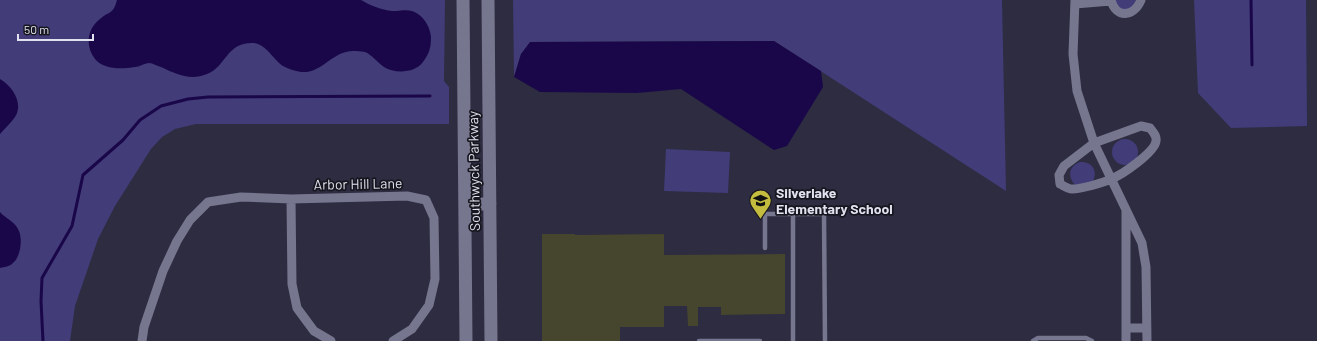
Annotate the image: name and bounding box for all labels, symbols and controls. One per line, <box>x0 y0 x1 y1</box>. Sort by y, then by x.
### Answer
scale bar <box>18 16 93 42</box>
text: 50 m <box>24 22 49 36</box>
street label: Southwyck Parkway <box>464 110 483 231</box>
street label: Arbor Hill Lane <box>314 174 402 193</box>
place label: Silverlake Elementary School <box>776 184 893 217</box>
school or university icon: Silverlake Elementary School <box>747 188 773 221</box>

